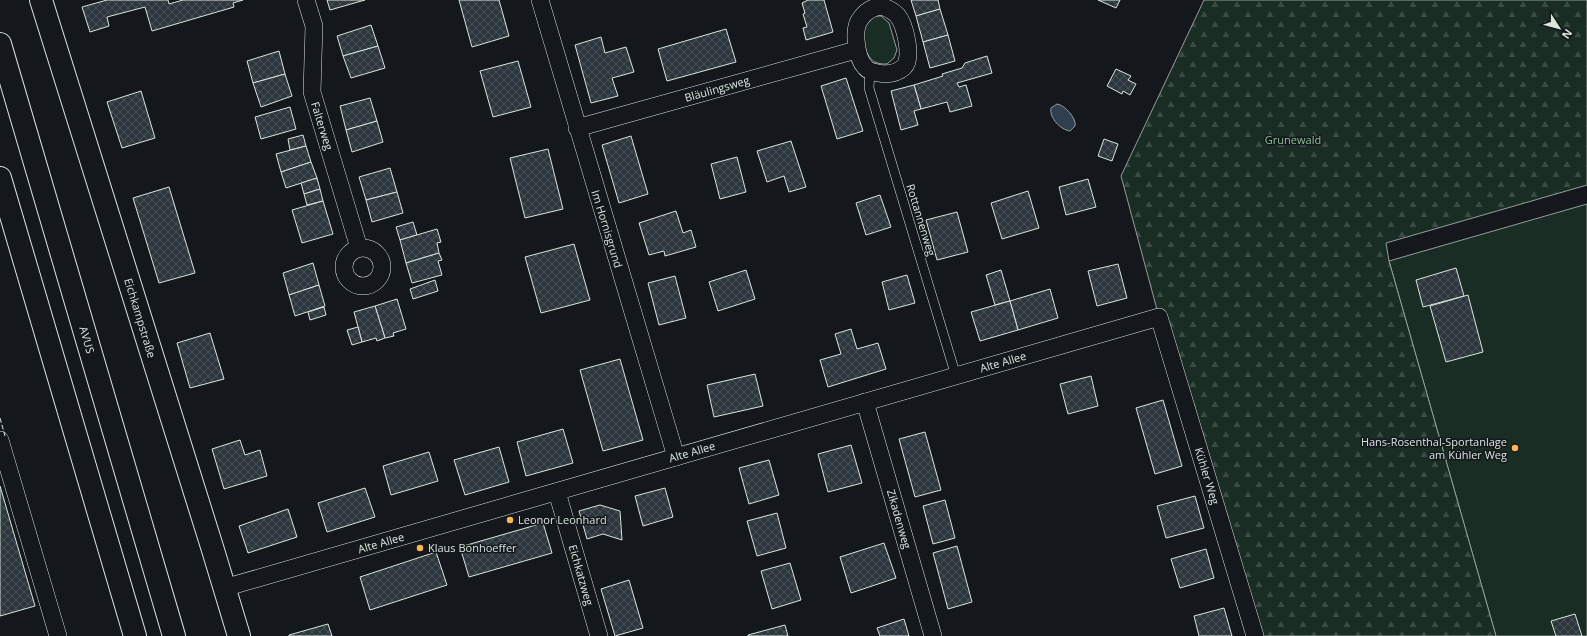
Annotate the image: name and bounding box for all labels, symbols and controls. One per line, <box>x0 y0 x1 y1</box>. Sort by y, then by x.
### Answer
north arrow <box>1539 8 1579 48</box>
text: N <box>1559 26 1576 42</box>
street label: Bläulingsweg <box>683 72 751 105</box>
street label: Falterweg <box>308 100 337 152</box>
park label: Grunewald <box>1265 132 1321 147</box>
street label: Rottannenweg <box>903 182 940 258</box>
street label: Im Hornisgrund <box>588 188 626 270</box>
street label: Eichkampstraße <box>121 276 160 360</box>
street label: AVUS <box>76 325 98 355</box>
street label: Alte Allee <box>978 348 1028 375</box>
place label: Hans-Rosenthal-Sportanlage am Kühler Weg <box>1361 434 1507 462</box>
street label: Alte Allee <box>667 438 717 465</box>
marker: Hans-Rosenthal-Sportanlage am Kühler Weg <box>1510 443 1520 453</box>
street label: Kühler Weg <box>1192 446 1223 506</box>
street label: Zikadenweg <box>884 487 915 550</box>
place label: Leonor Leonhard <box>518 512 607 527</box>
marker: Leonor Leonhard <box>505 515 515 525</box>
street label: Alte Allee <box>356 529 406 556</box>
place label: Klaus Bonhoeffer <box>428 540 517 555</box>
marker: Klaus Bonhoeffer <box>415 543 425 553</box>
street label: Eichkatzweg <box>566 543 597 607</box>

